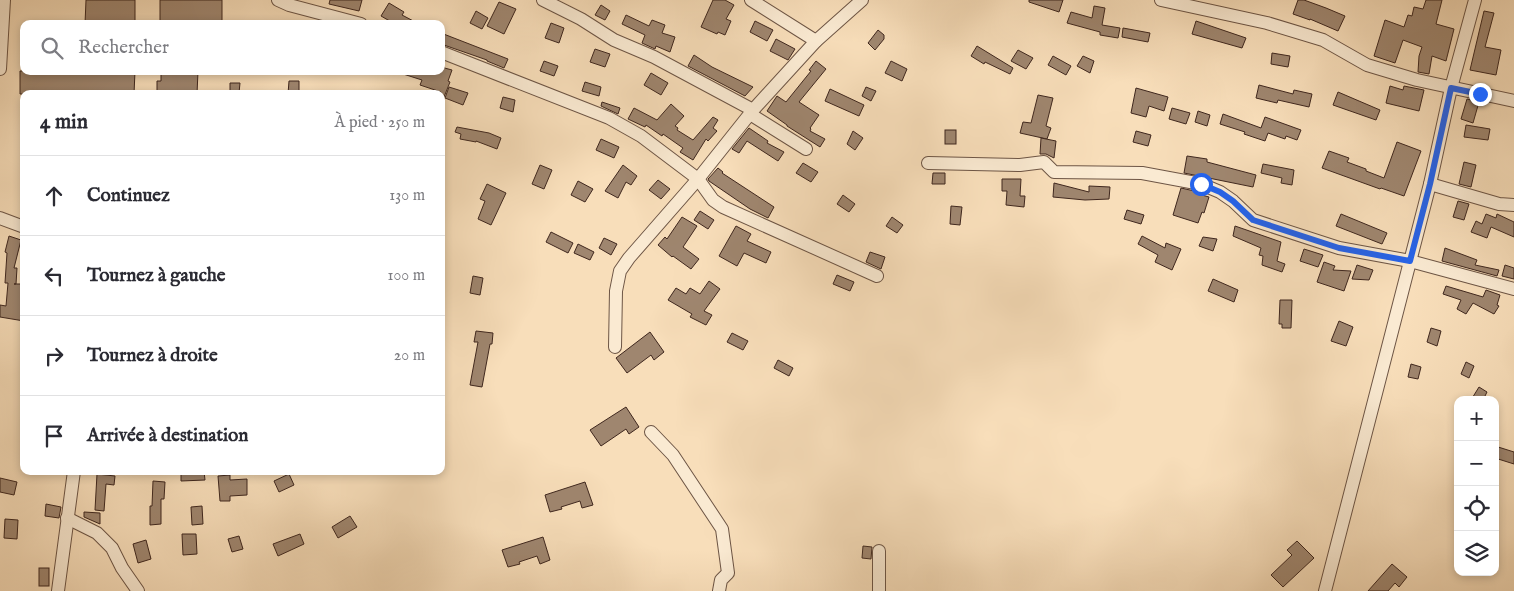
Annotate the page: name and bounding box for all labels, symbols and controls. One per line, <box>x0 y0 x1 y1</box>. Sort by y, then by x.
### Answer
search box <box>20 20 445 75</box>
icon: search <box>38 34 66 62</box>
text: Rechercher <box>78 36 169 60</box>
route end <box>1469 83 1492 106</box>
text: 4 min <box>40 109 88 136</box>
text: À pied · 250 m <box>335 113 425 133</box>
route start <box>1190 173 1213 196</box>
icon: ahead <box>40 182 68 210</box>
text: Continuez <box>87 184 170 208</box>
text: 130 m <box>389 186 425 206</box>
icon: left <box>40 262 68 290</box>
text: Tournez à gauche <box>87 264 226 288</box>
text: 100 m <box>388 266 425 286</box>
icon: right <box>40 342 68 370</box>
text: Tournez à droite <box>87 344 218 368</box>
text: 20 m <box>394 346 425 366</box>
map controls <box>1454 396 1499 576</box>
button: + <box>1454 396 1499 441</box>
icon: arrive <box>40 422 68 450</box>
text: Arrivée à destination <box>87 424 248 448</box>
button: − <box>1454 441 1499 486</box>
button: locate <box>1454 486 1499 531</box>
button: layers <box>1454 531 1499 576</box>

